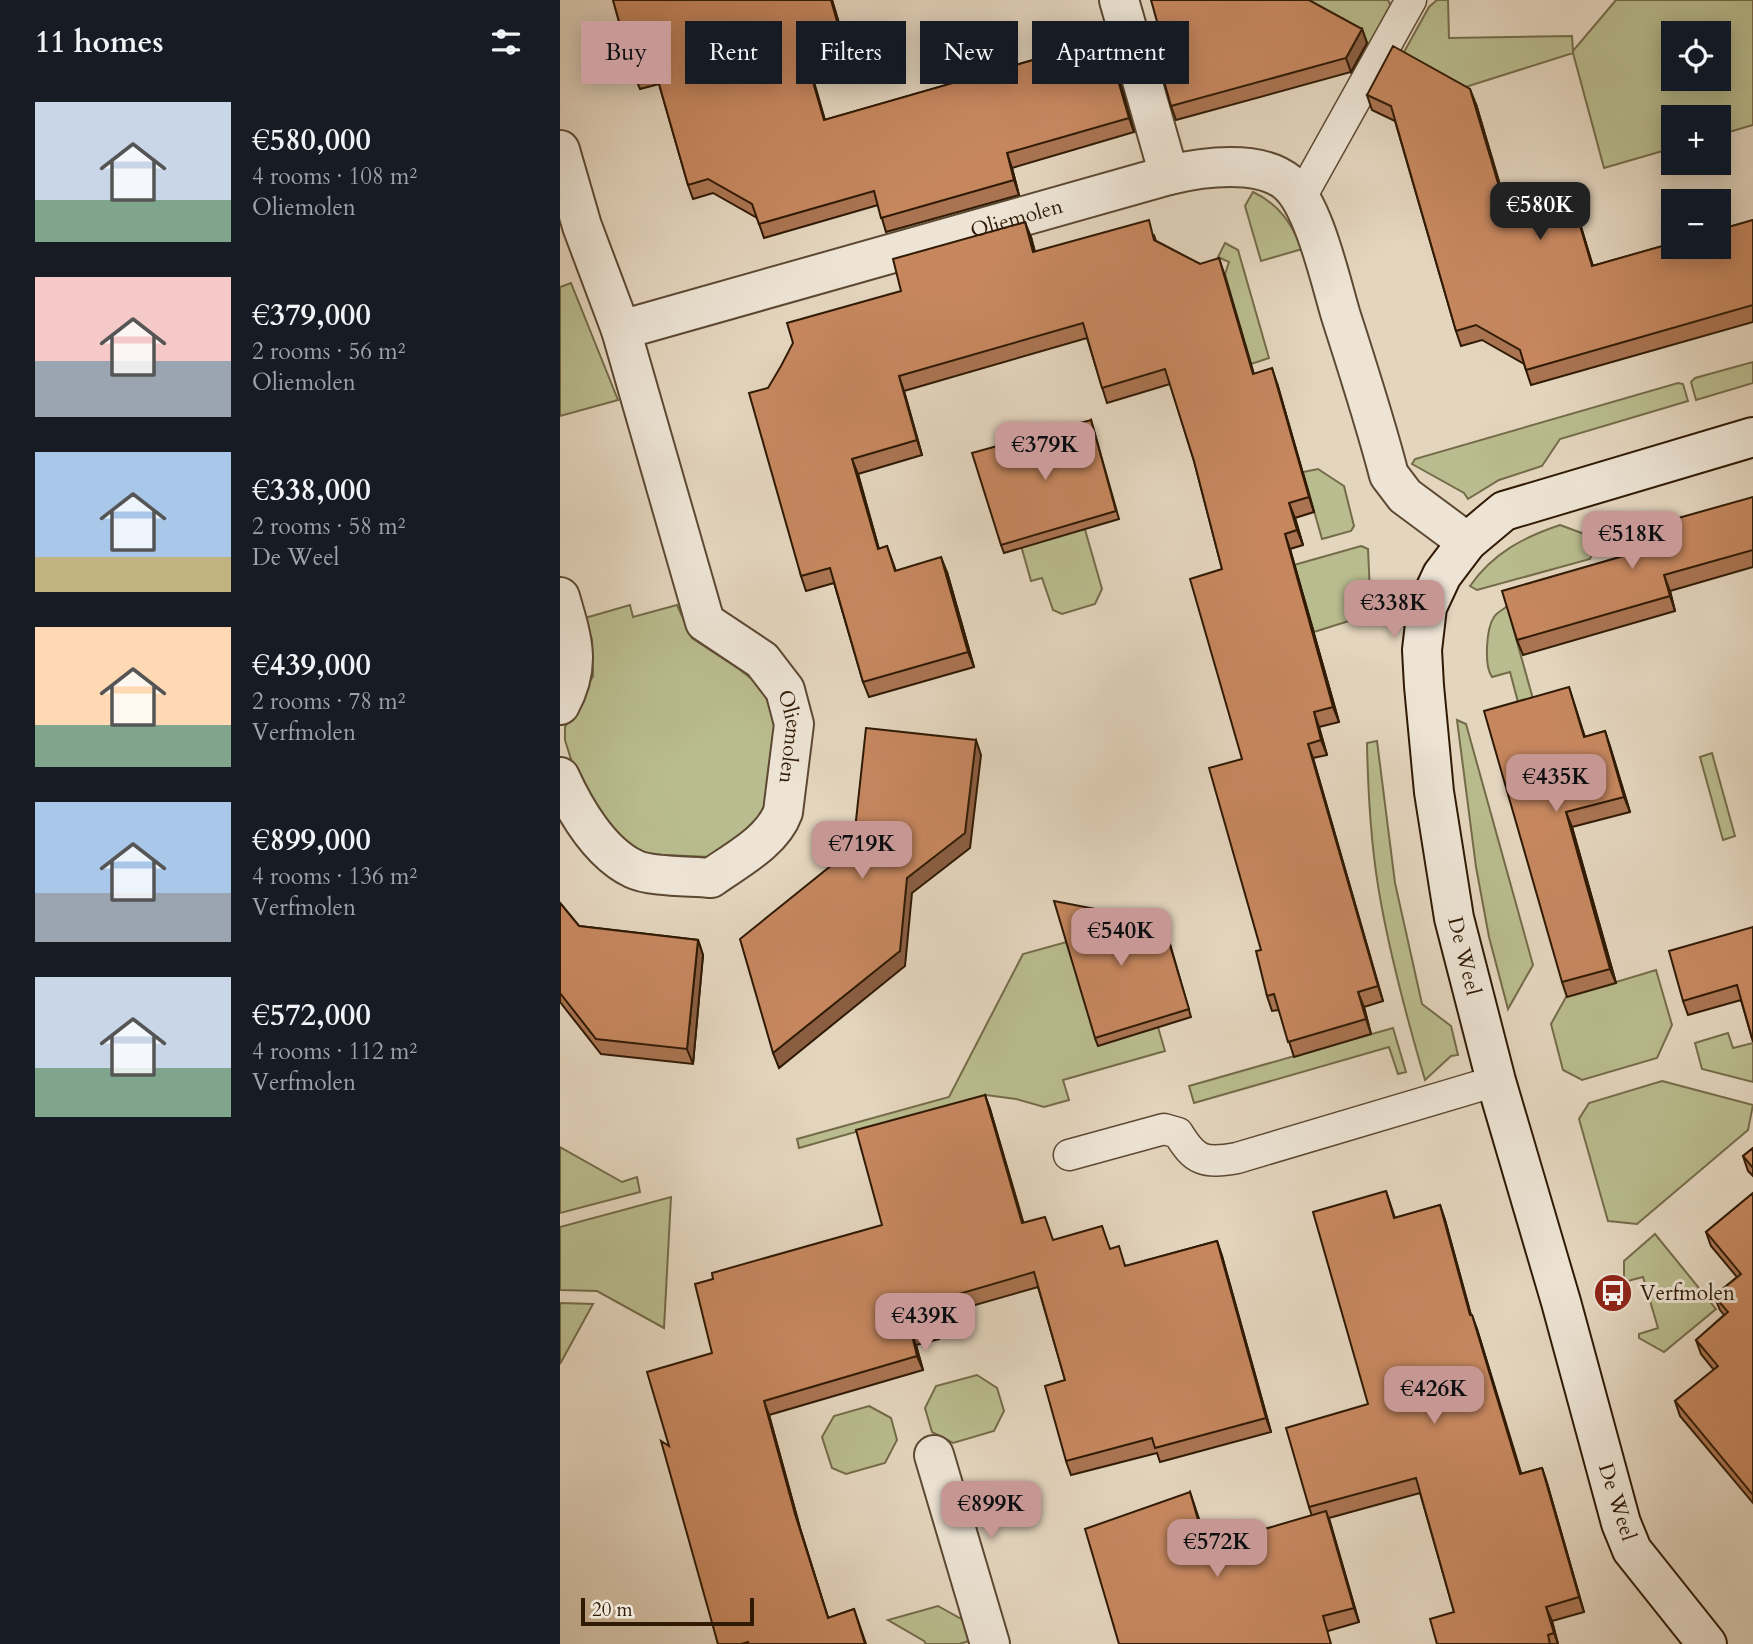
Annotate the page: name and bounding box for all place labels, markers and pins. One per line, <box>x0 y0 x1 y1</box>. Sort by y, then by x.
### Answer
pin: €580K <box>1491 182 1589 242</box>
pin: €379K <box>996 422 1094 482</box>
pin: €518K <box>1583 512 1681 571</box>
pin: €338K <box>1345 580 1443 640</box>
pin: €435K <box>1507 754 1605 814</box>
pin: €719K <box>813 822 911 881</box>
pin: €540K <box>1072 908 1170 968</box>
bus stop icon: Verfmolen <box>1592 1272 1634 1314</box>
place label: Verfmolen <box>1640 1279 1735 1308</box>
pin: €439K <box>876 1294 974 1353</box>
pin: €426K <box>1385 1366 1483 1426</box>
pin: €899K <box>942 1482 1040 1541</box>
pin: €572K <box>1168 1520 1266 1579</box>

